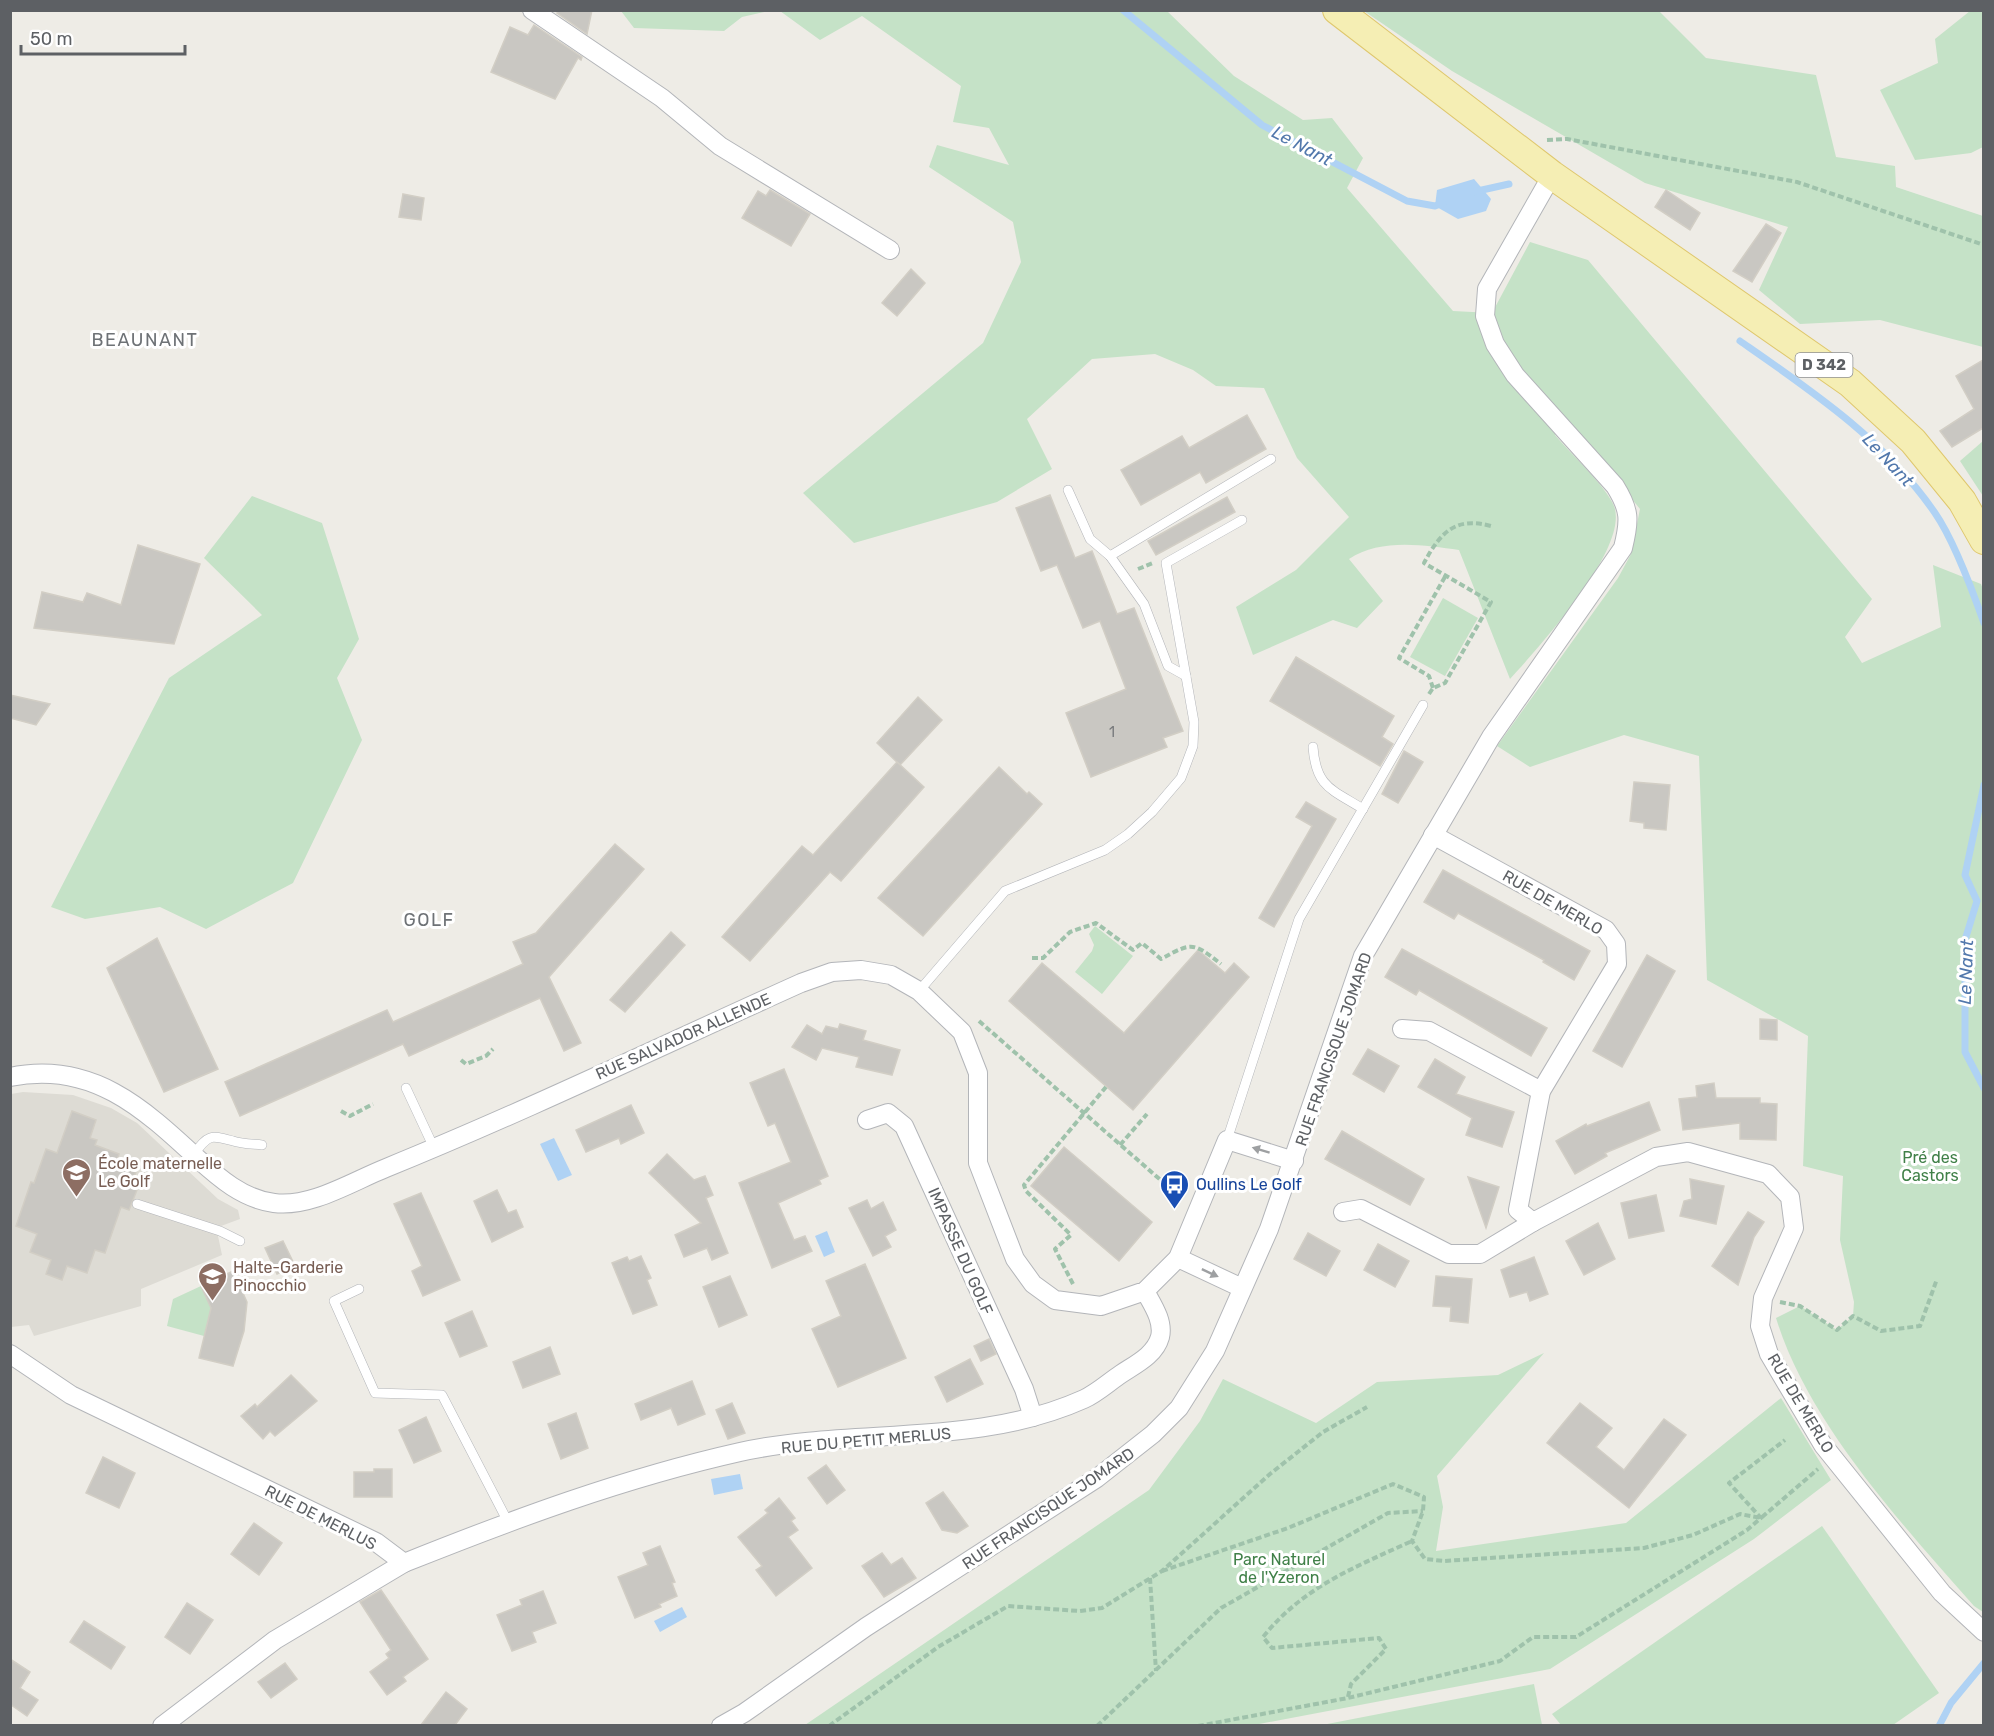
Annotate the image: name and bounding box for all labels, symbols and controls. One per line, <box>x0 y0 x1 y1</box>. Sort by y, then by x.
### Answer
scale bar <box>21 18 184 56</box>
text: 50 m <box>30 28 73 50</box>
water label: Le Nant <box>1268 121 1337 171</box>
district label: BEAUNANT <box>92 329 198 351</box>
road number: D 342 <box>1796 353 1852 377</box>
water label: Le Nant <box>1858 429 1919 492</box>
house number: 1 <box>1109 724 1115 741</box>
street label: RUE DE MERLO <box>1499 866 1606 939</box>
district label: GOLF <box>403 909 455 931</box>
water label: Le Nant <box>1954 938 1978 1005</box>
street label: RUE FRANCISQUE JOMARD <box>1291 950 1376 1148</box>
street label: RUE SALVADOR ALLENDE <box>593 989 774 1084</box>
one-way arrow <box>1252 1145 1270 1154</box>
park label: Pré des Castors <box>1901 1148 1959 1185</box>
place label: École maternelle Le Golf <box>98 1154 222 1191</box>
school or university icon: École maternelle Le Golf <box>61 1156 93 1198</box>
bus stop icon: Oullins Le Golf <box>1159 1168 1191 1210</box>
place label: Oullins Le Golf <box>1196 1175 1303 1194</box>
street label: IMPASSE DU GOLF <box>924 1185 997 1318</box>
place label: Halte-Garderie Pinocchio <box>233 1258 343 1295</box>
school or university icon: Halte-Garderie Pinocchio <box>196 1260 228 1302</box>
one-way arrow <box>1202 1268 1220 1278</box>
street label: RUE DE MERLO <box>1763 1350 1838 1456</box>
street label: RUE DU PETIT MERLUS <box>780 1424 952 1457</box>
street label: RUE FRANCISQUE JOMARD <box>959 1444 1138 1573</box>
street label: RUE DE MERLUS <box>262 1481 380 1554</box>
park label: Parc Naturel de l'Yzeron <box>1233 1550 1325 1587</box>

